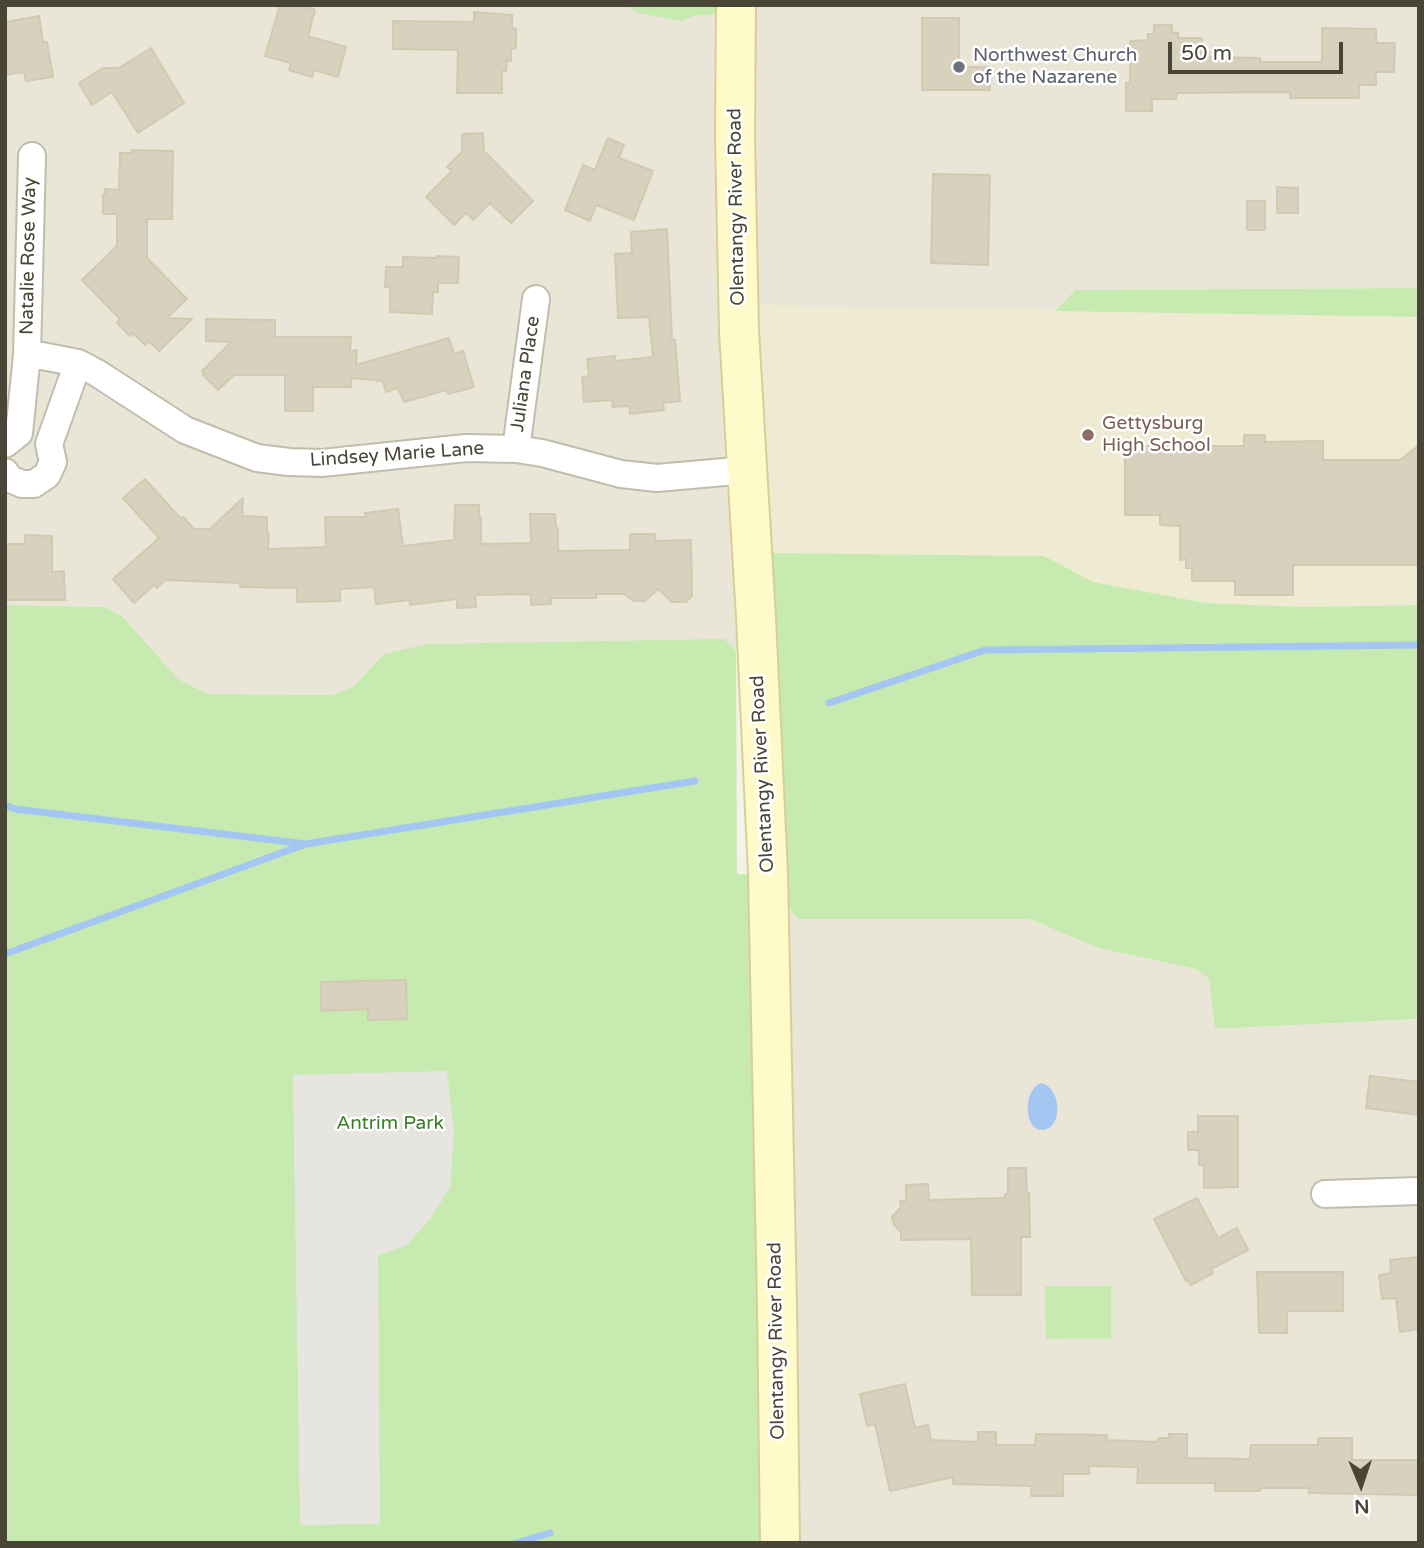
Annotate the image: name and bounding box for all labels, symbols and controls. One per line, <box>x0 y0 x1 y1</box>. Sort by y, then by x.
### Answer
scale bar <box>1172 28 1347 72</box>
text: 50 m <box>1181 41 1232 66</box>
place label: Northwest Church of the Nazarene <box>973 45 1137 89</box>
marker: Northwest Church of the Nazarene <box>951 59 967 75</box>
street label: Olentangy River Road <box>724 108 750 306</box>
street label: Natalie Rose Way <box>16 177 42 335</box>
street label: Juliana Place <box>507 315 545 433</box>
place label: Gettysburg High School <box>1102 413 1211 457</box>
marker: Gettysburg High School <box>1080 427 1096 443</box>
street label: Lindsey Marie Lane <box>309 438 485 472</box>
street label: Olentangy River Road <box>746 675 780 873</box>
park label: Antrim Park <box>336 1113 444 1135</box>
street label: Olentangy River Road <box>764 1242 790 1440</box>
north arrow <box>1326 1450 1396 1520</box>
text: N <box>1354 1495 1370 1517</box>

